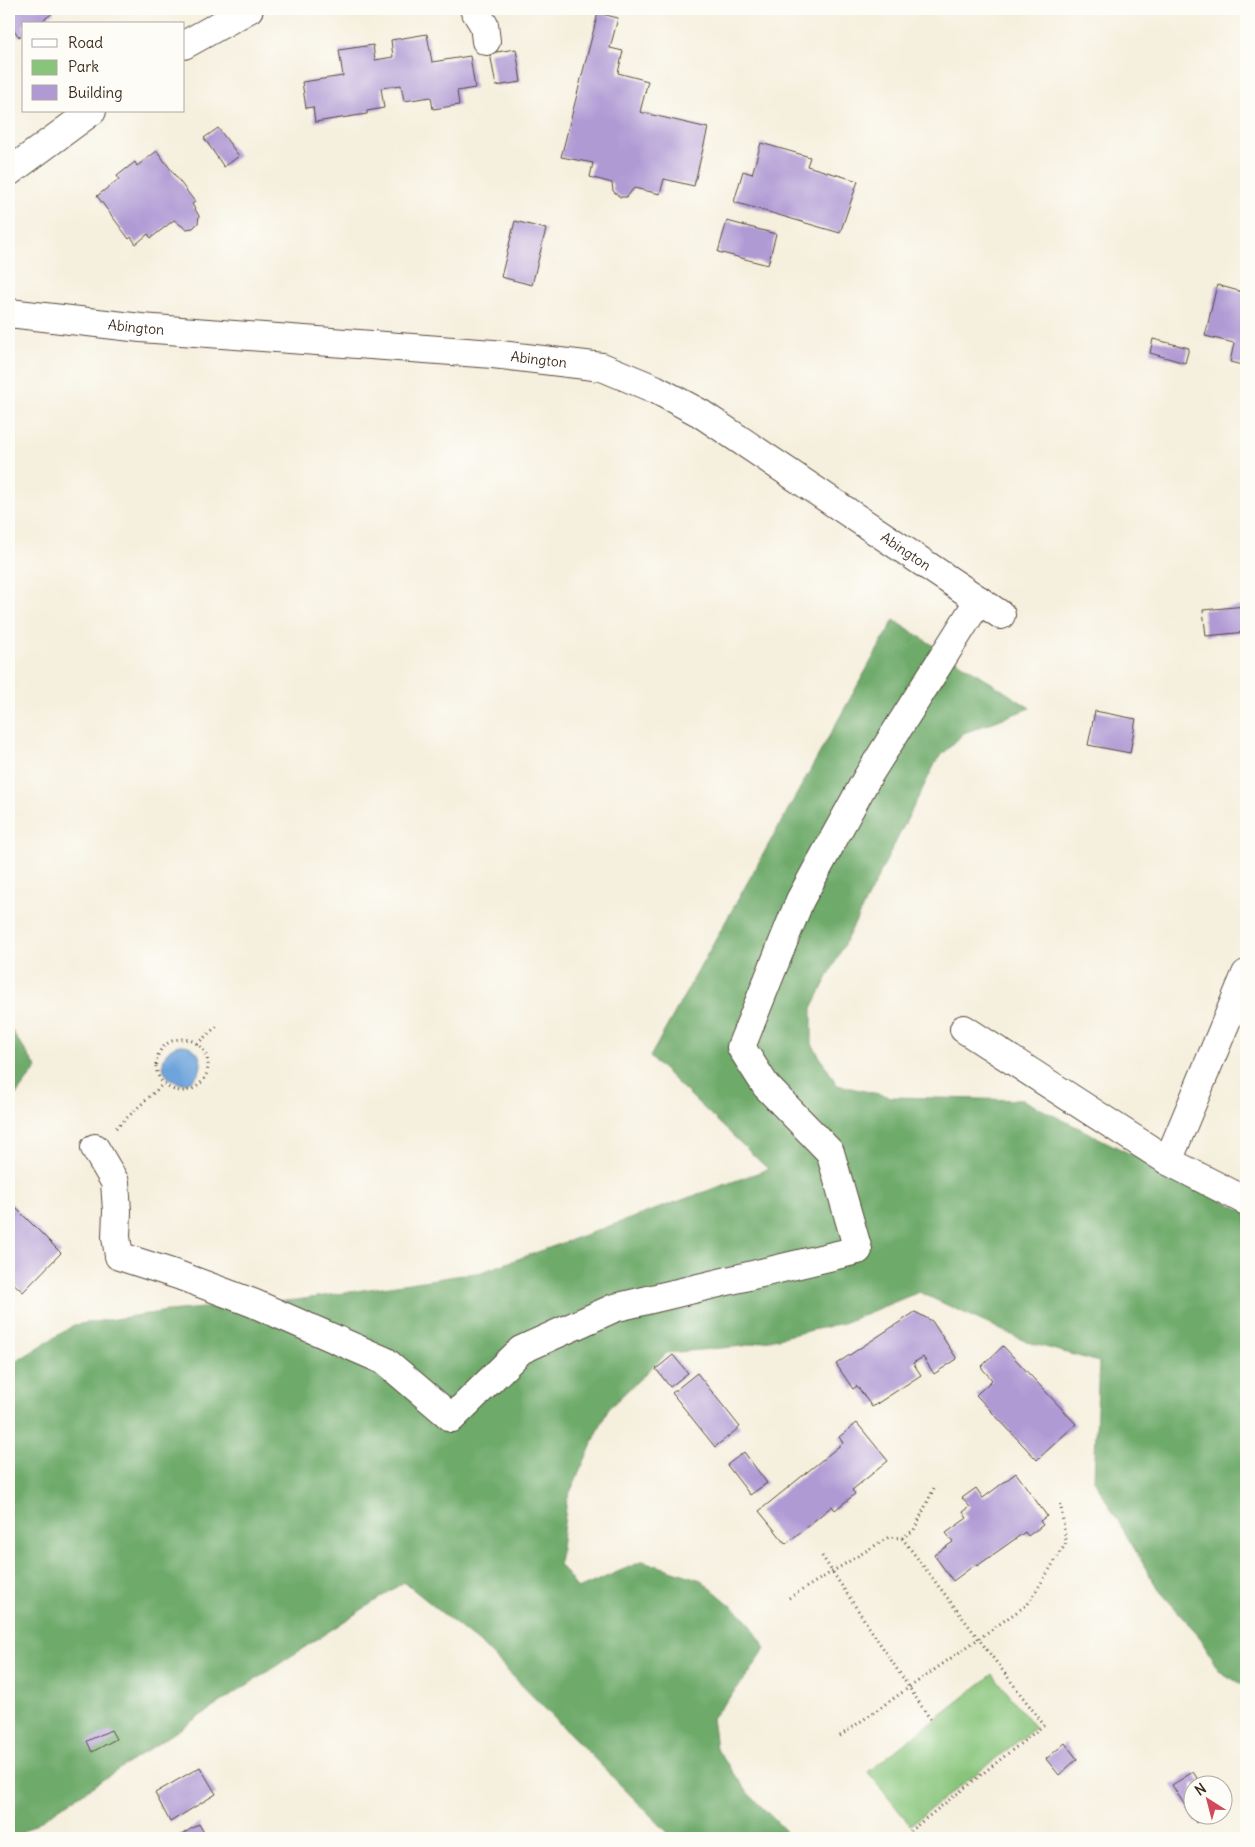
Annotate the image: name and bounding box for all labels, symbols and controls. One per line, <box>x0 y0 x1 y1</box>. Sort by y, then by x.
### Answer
legend <box>22 22 185 112</box>
text: Road <box>68 33 103 52</box>
text: Park <box>68 57 99 76</box>
text: Building <box>68 83 123 102</box>
street label: Abington <box>107 315 165 339</box>
street label: Abington <box>510 347 568 372</box>
street label: Abington <box>877 528 934 574</box>
north arrow <box>1182 1774 1232 1824</box>
text: N <box>1191 1779 1210 1800</box>

